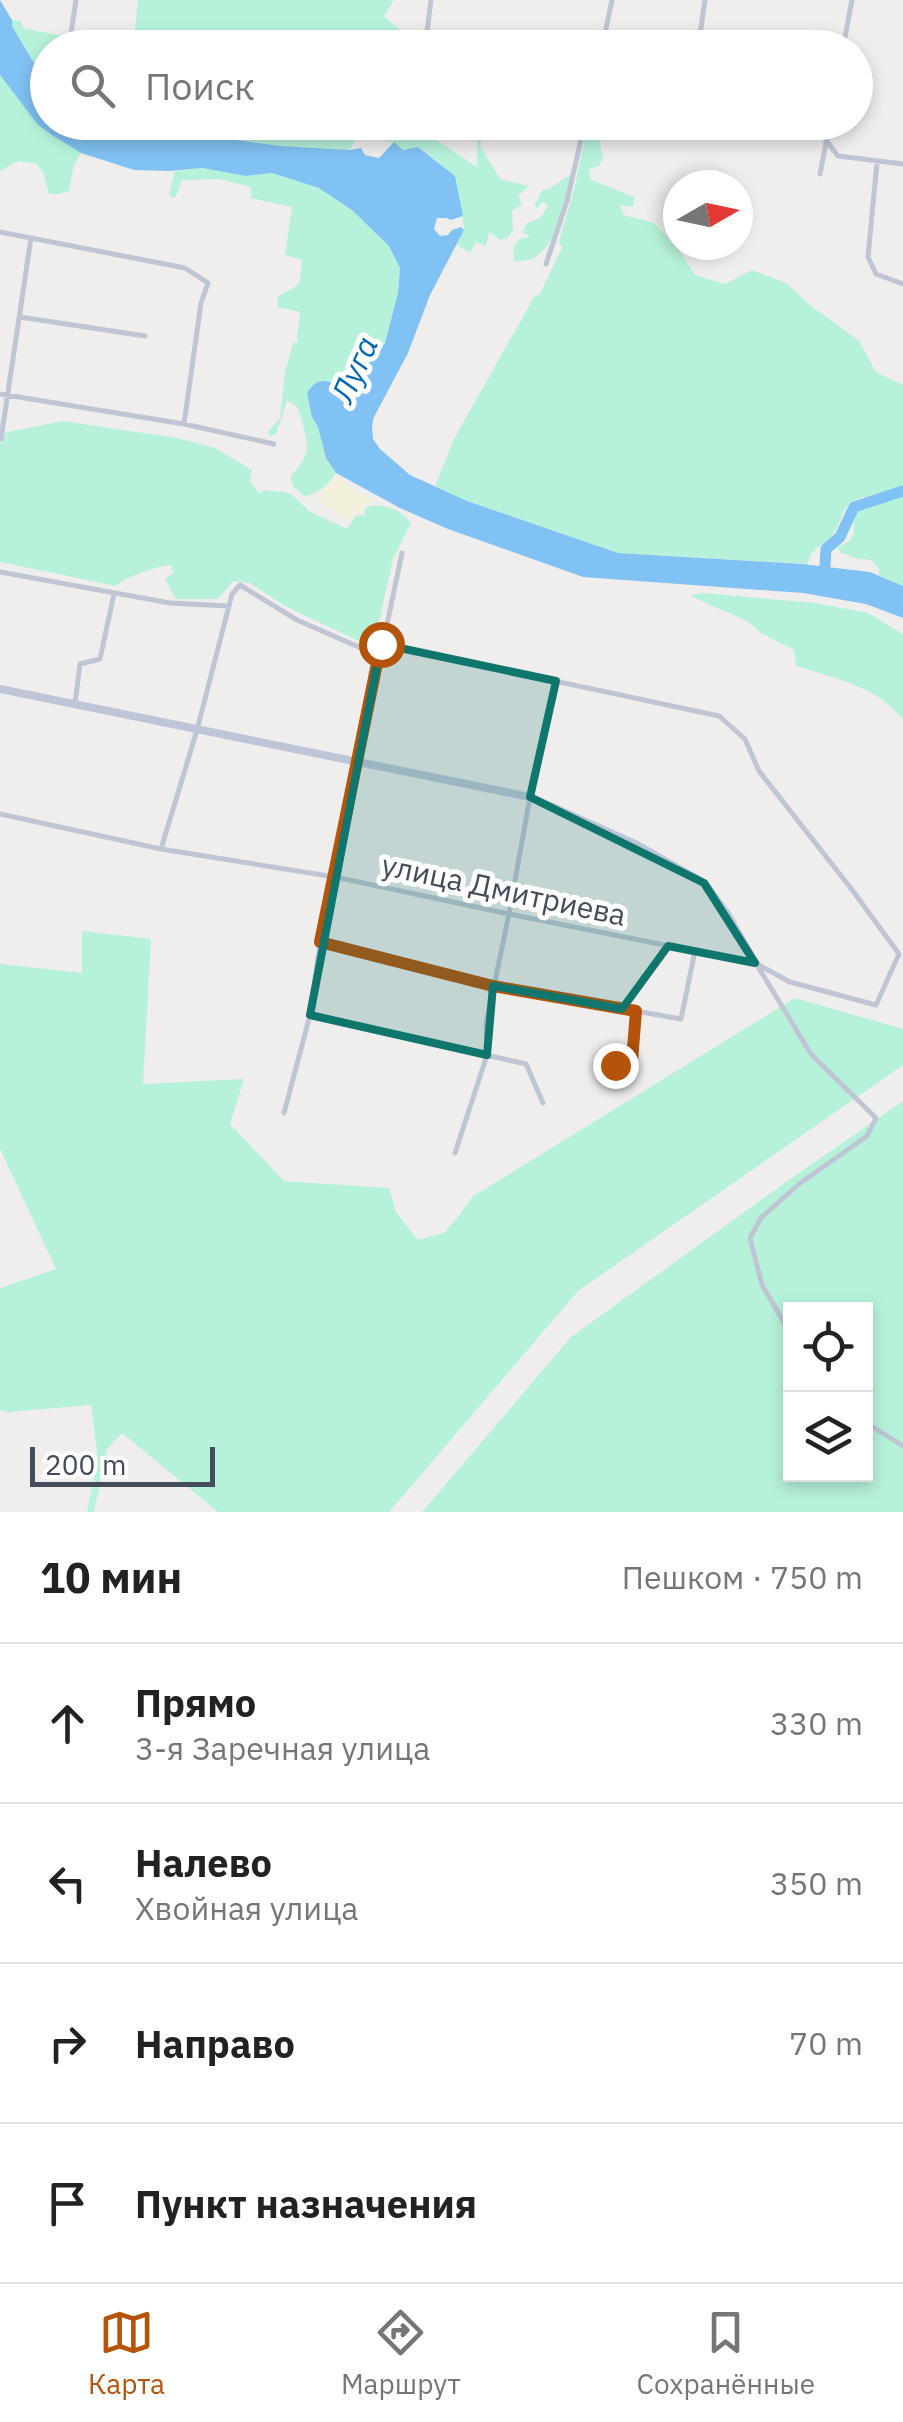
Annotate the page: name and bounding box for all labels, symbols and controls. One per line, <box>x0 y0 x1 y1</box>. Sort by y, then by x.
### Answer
search box <box>30 30 873 140</box>
icon: search <box>65 58 120 113</box>
text: Поиск <box>145 61 255 110</box>
north arrow <box>663 170 753 260</box>
water label: Луга <box>320 329 387 411</box>
route start <box>359 622 405 668</box>
street label: улица Дмитриева <box>378 844 630 934</box>
route end <box>593 1043 639 1089</box>
map controls <box>783 1302 873 1482</box>
button: locate <box>783 1302 873 1392</box>
button: layers <box>783 1392 873 1482</box>
scale bar <box>30 1442 215 1486</box>
text: 200 m <box>45 1446 126 1483</box>
text: 10 мин <box>40 1550 182 1605</box>
text: Пешком · 750 m <box>622 1556 863 1598</box>
text: Прямо <box>135 1678 256 1727</box>
icon: ahead <box>40 1696 95 1751</box>
text: 330 m <box>770 1702 863 1744</box>
text: 3-я Заречная улица <box>135 1727 430 1769</box>
text: Налево <box>135 1838 272 1887</box>
icon: left <box>40 1856 95 1911</box>
text: 350 m <box>770 1862 863 1904</box>
text: Хвойная улица <box>135 1887 358 1929</box>
icon: right <box>40 2016 95 2071</box>
text: Направо <box>135 2019 295 2068</box>
text: 70 m <box>789 2022 863 2064</box>
icon: arrive <box>40 2176 95 2231</box>
text: Пункт назначения <box>135 2179 477 2228</box>
tab: Карта <box>88 2305 165 2402</box>
tab: Маршрут <box>341 2305 461 2402</box>
tab: Сохранённые <box>637 2305 815 2402</box>

